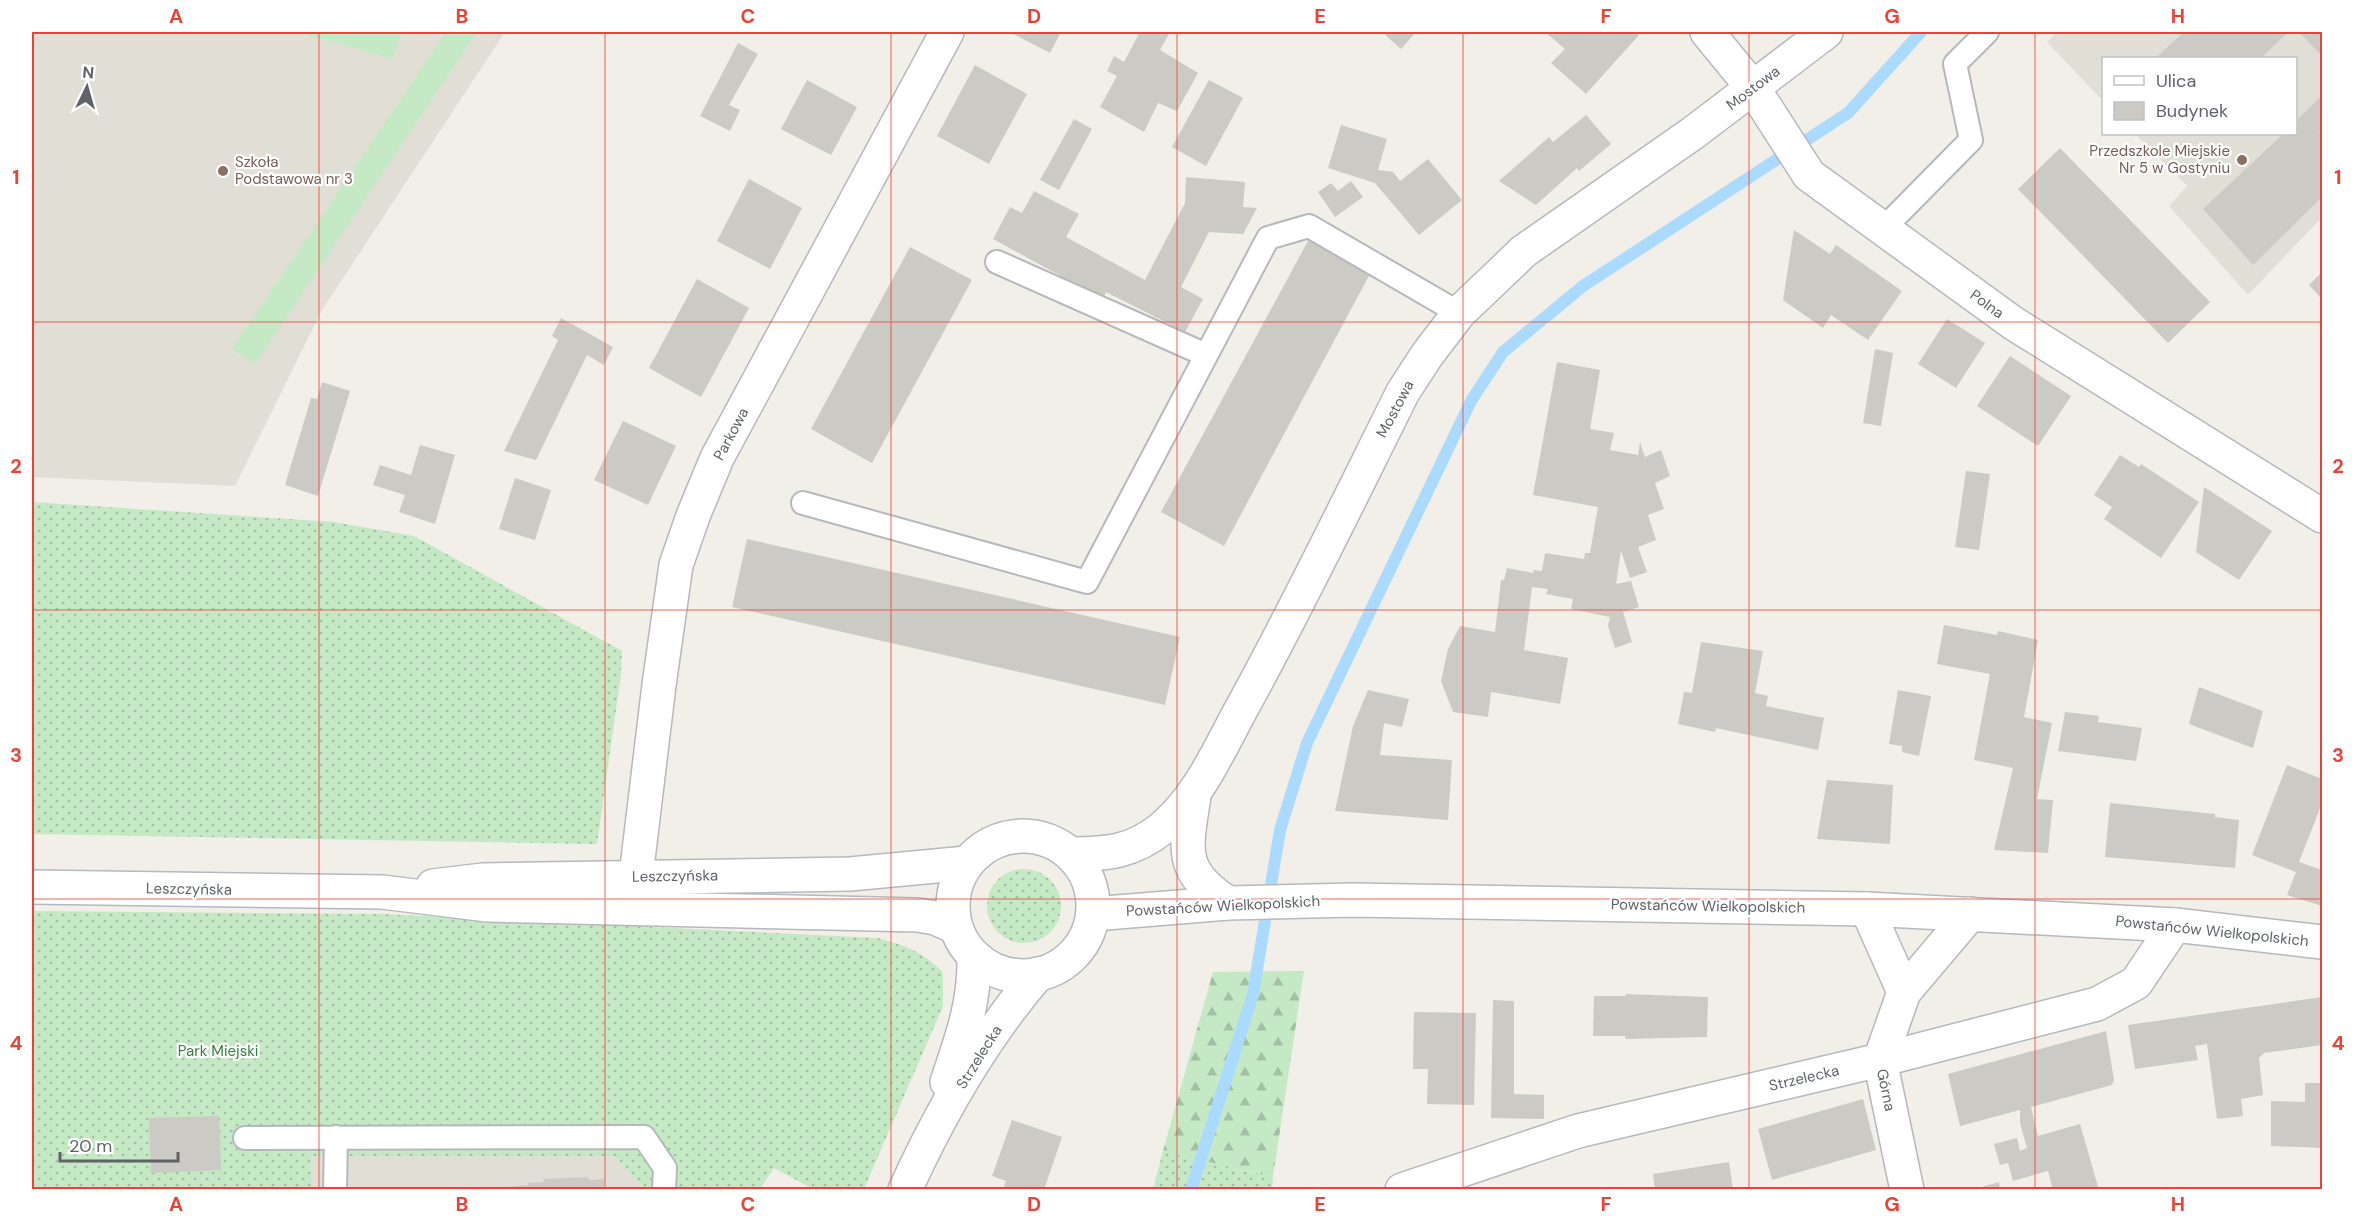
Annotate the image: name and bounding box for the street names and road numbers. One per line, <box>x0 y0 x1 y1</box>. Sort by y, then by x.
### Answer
street label: Mostowa <box>1722 61 1784 115</box>
street label: Polna <box>1966 285 2008 323</box>
street label: Mostowa <box>1372 377 1418 441</box>
street label: Parkowa <box>709 404 753 464</box>
street label: Leszczyńska <box>632 865 718 887</box>
street label: Leszczyńska <box>146 878 232 900</box>
street label: Powstańców Wielkopolskich <box>1125 891 1321 921</box>
street label: Powstańców Wielkopolskich <box>1611 894 1805 918</box>
street label: Powstańców Wielkopolskich <box>2114 911 2310 951</box>
street label: Strzelecka <box>952 1021 1006 1093</box>
street label: Strzelecka <box>1767 1060 1841 1096</box>
street label: Górna <box>1872 1067 1900 1113</box>

